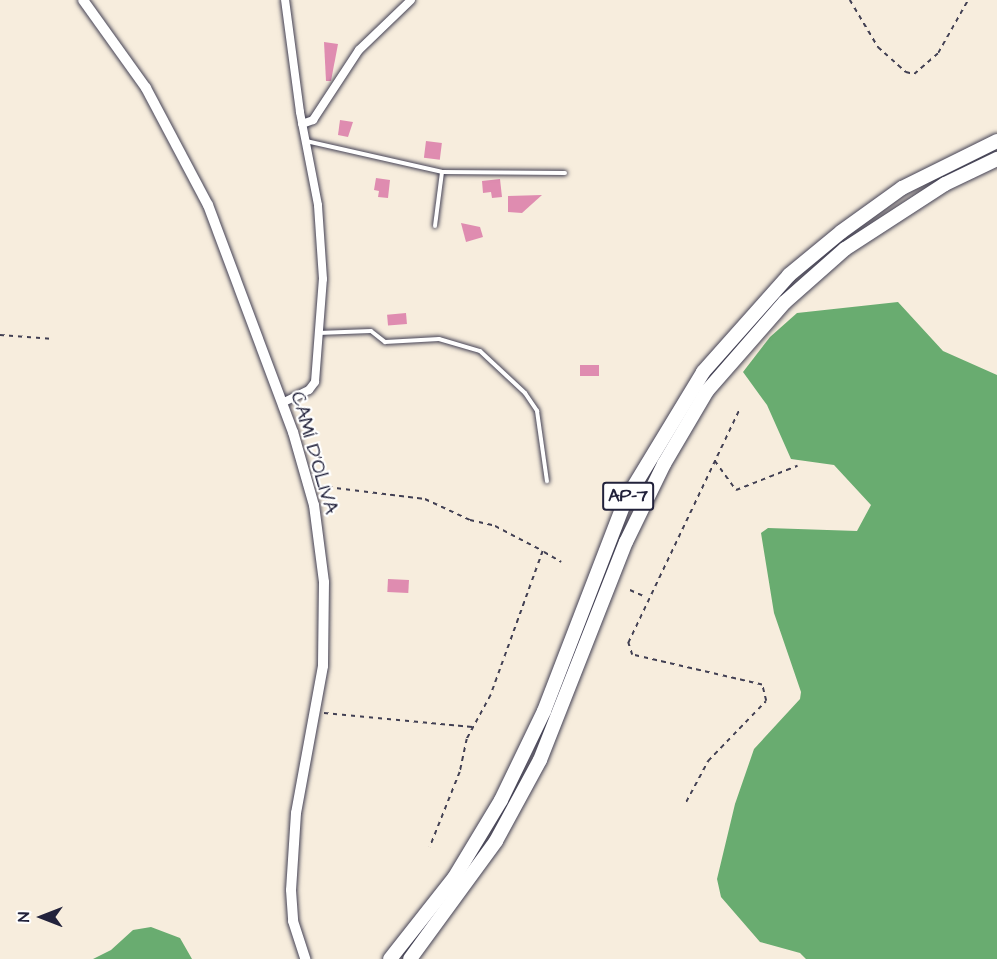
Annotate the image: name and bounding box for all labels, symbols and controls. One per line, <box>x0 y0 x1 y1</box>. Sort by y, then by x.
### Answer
street label: CAMÍ D’OLIVA <box>285 389 343 517</box>
road number: AP-7 <box>601 481 655 511</box>
north arrow <box>12 887 72 947</box>
text: N <box>13 912 35 922</box>

